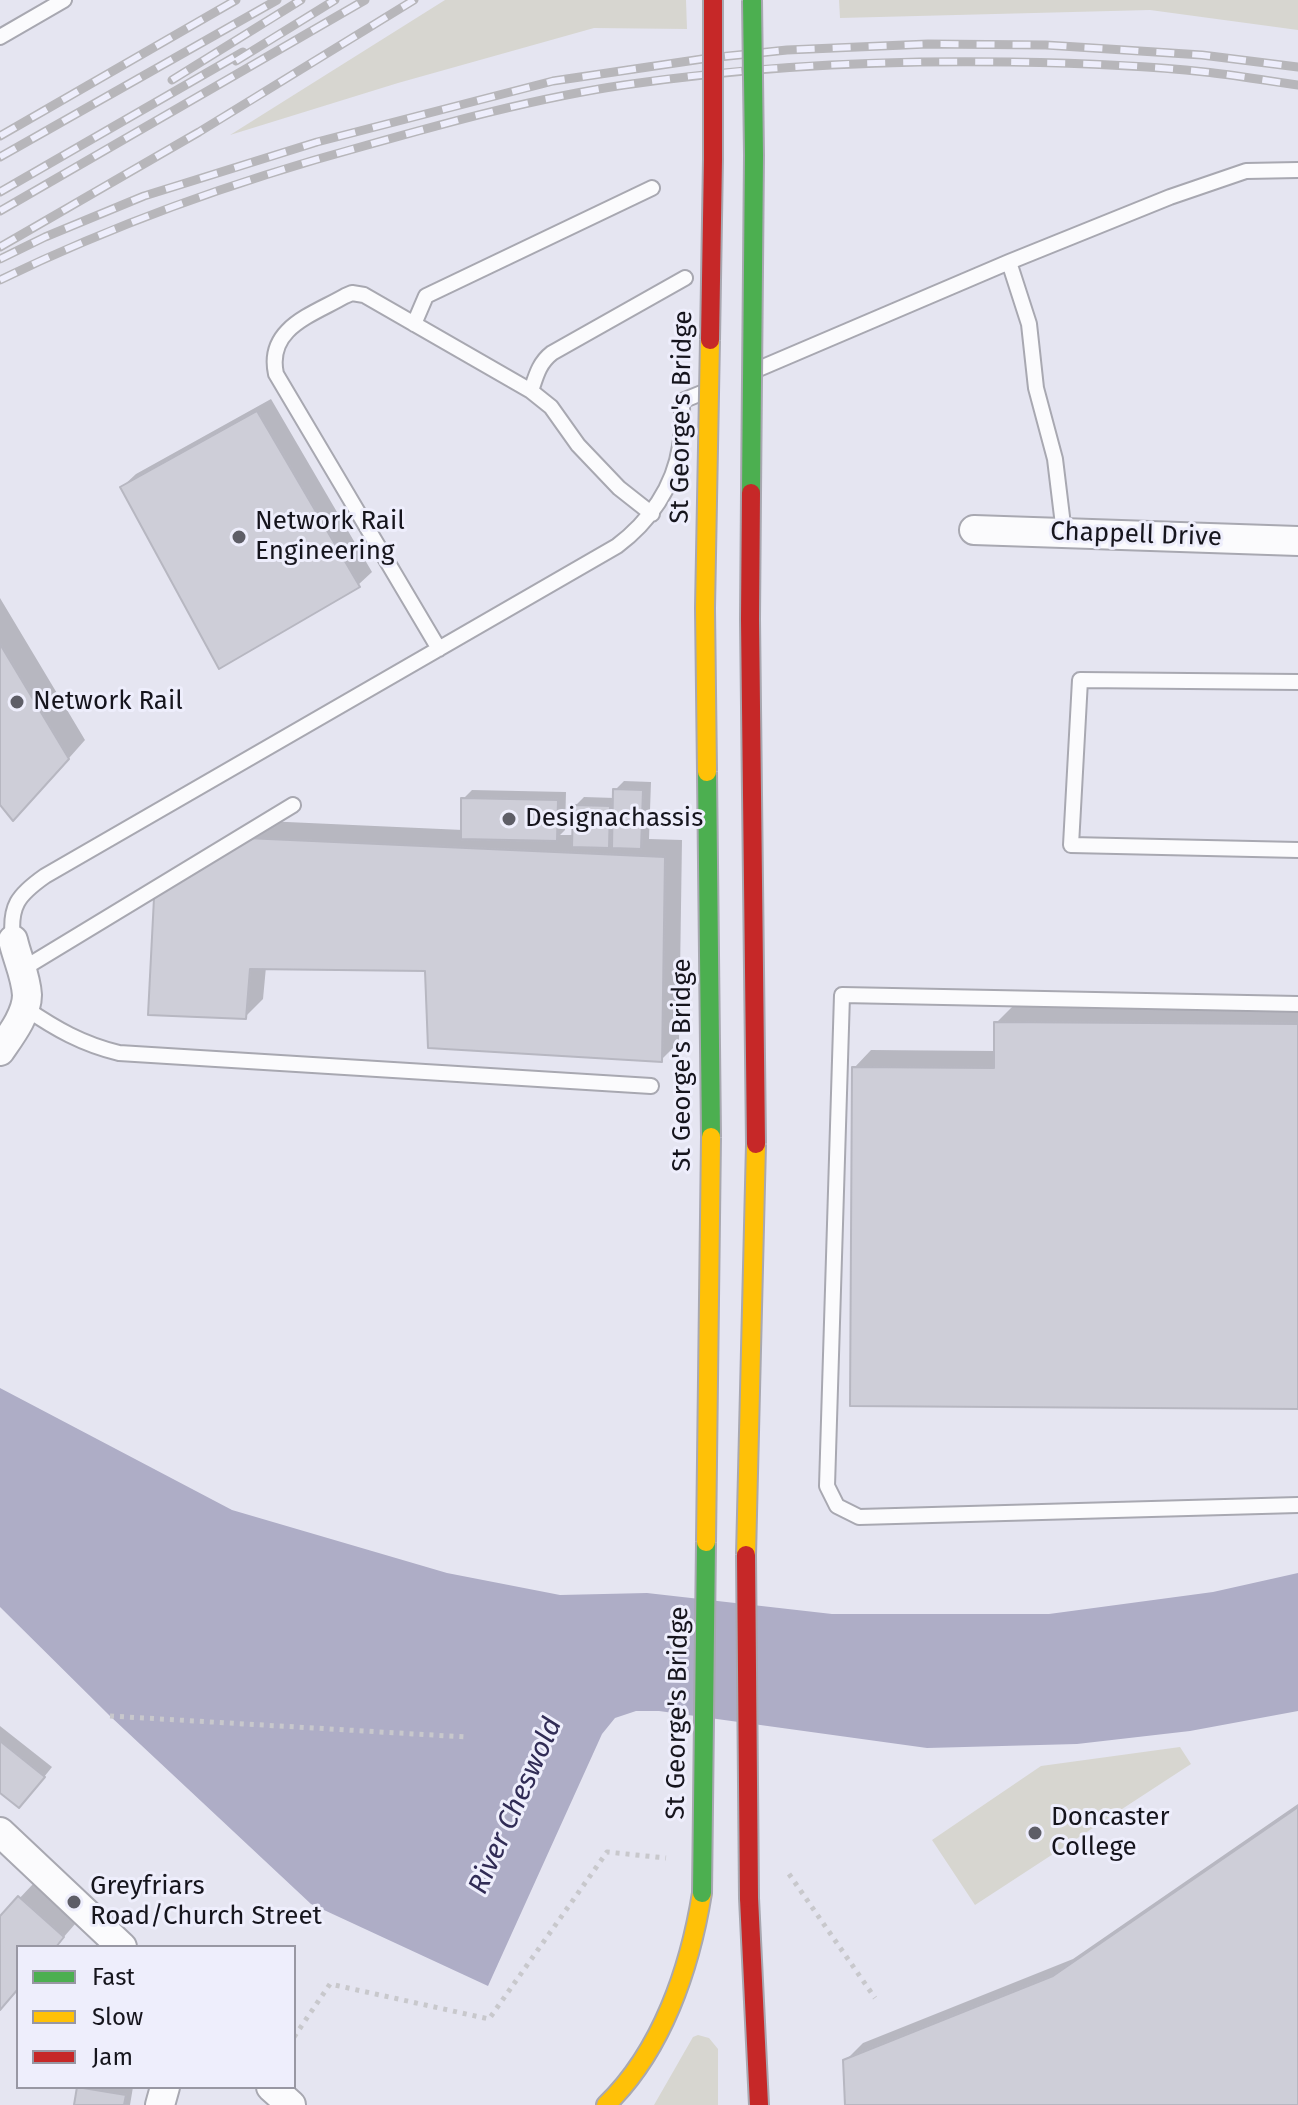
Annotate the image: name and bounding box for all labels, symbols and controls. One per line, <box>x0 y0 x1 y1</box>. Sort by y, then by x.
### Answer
street label: St George's Bridge <box>665 310 699 524</box>
place label: Network Rail Engineering <box>255 506 405 568</box>
street label: Chappell Drive <box>1050 516 1222 554</box>
marker: Network Rail Engineering <box>230 528 248 546</box>
place label: Network Rail <box>33 686 183 718</box>
marker: Network Rail <box>8 693 26 711</box>
place label: Designachassis <box>525 803 703 835</box>
marker: Designachassis <box>500 810 518 828</box>
street label: St George's Bridge <box>667 958 699 1172</box>
street label: St George's Bridge <box>661 1606 695 1820</box>
water label: River Cheswold <box>462 1713 570 1899</box>
place label: Doncaster College <box>1051 1802 1170 1864</box>
marker: Doncaster College <box>1026 1824 1044 1842</box>
place label: Greyfriars Road/Church Street <box>90 1871 322 1932</box>
marker: Greyfriars Road/Church Street <box>65 1893 83 1911</box>
legend <box>16 1945 296 2089</box>
text: Fast <box>92 1963 135 1991</box>
text: Slow <box>92 2003 143 2031</box>
text: Jam <box>92 2043 133 2071</box>

